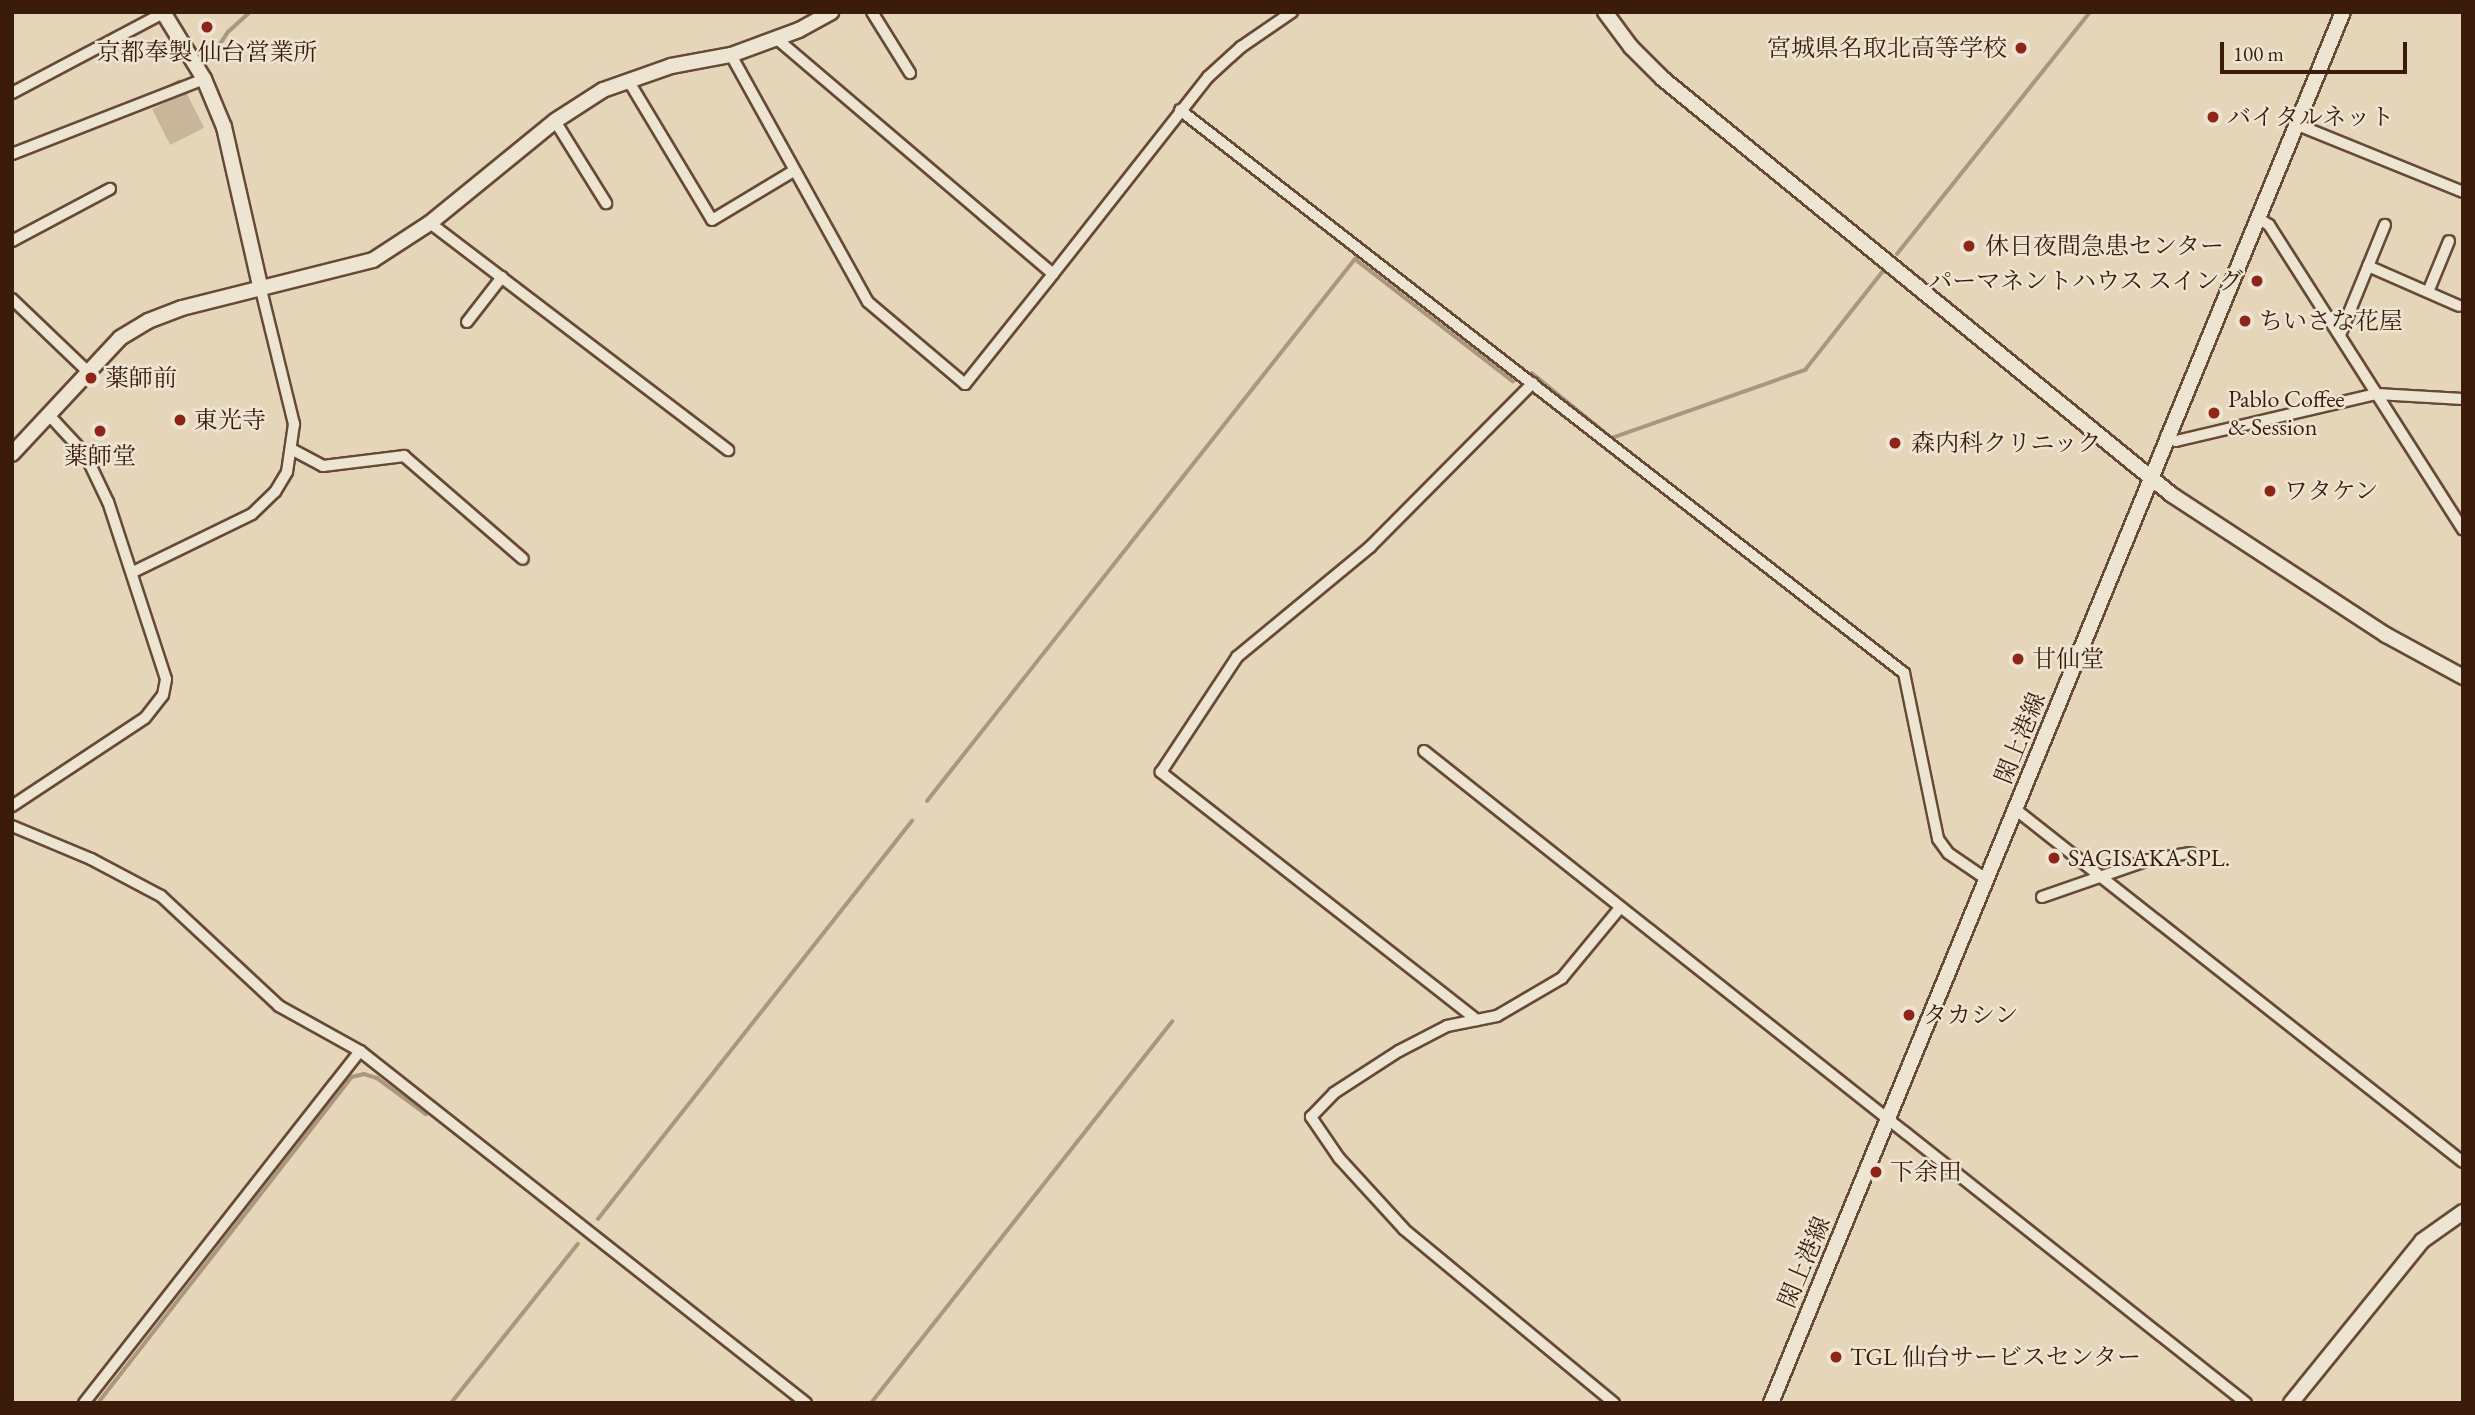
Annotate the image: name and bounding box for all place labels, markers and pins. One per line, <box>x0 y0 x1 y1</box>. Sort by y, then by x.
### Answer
marker: 京都奉製 仙台営業所 <box>199 19 215 35</box>
place label: 宮城県名取北高等学校 <box>1767 34 2007 62</box>
place label: 京都奉製 仙台営業所 <box>97 38 317 66</box>
marker: 宮城県名取北高等学校 <box>2013 40 2029 56</box>
place label: バイタルネット <box>2227 103 2395 131</box>
marker: バイタルネット <box>2205 109 2221 125</box>
place label: 休日夜間急患センター <box>1985 232 2225 260</box>
marker: 休日夜間急患センター <box>1959 236 1979 256</box>
place label: パーマネントハウス スイング <box>1926 267 2243 295</box>
marker: パーマネントハウス スイング <box>2249 273 2265 289</box>
place label: ちいさな花屋 <box>2259 307 2403 335</box>
marker: ちいさな花屋 <box>2237 313 2253 329</box>
place label: 薬師前 <box>105 364 177 392</box>
marker: 薬師前 <box>83 370 99 386</box>
place label: Pablo Coffee & Session <box>2228 385 2345 441</box>
marker: Pablo Coffee & Session <box>2206 405 2222 421</box>
place label: 東光寺 <box>194 406 266 434</box>
marker: 東光寺 <box>172 412 188 428</box>
marker: 薬師堂 <box>92 423 108 439</box>
place label: 森内科クリニック <box>1911 429 2103 457</box>
marker: 森内科クリニック <box>1885 433 1905 453</box>
place label: 薬師堂 <box>64 442 136 470</box>
place label: ワタケン <box>2284 477 2380 505</box>
marker: ワタケン <box>2262 483 2278 499</box>
place label: 甘仙堂 <box>2032 645 2104 673</box>
marker: 甘仙堂 <box>2010 651 2026 667</box>
place label: SAGISAKA SPL. <box>2068 844 2230 872</box>
marker: SAGISAKA SPL. <box>2046 850 2062 866</box>
place label: タカシン <box>1923 1001 2019 1029</box>
marker: タカシン <box>1901 1007 1917 1023</box>
place label: 下余田 <box>1890 1158 1962 1186</box>
marker: 下余田 <box>1868 1164 1884 1180</box>
place label: TGL 仙台サービスセンター <box>1850 1343 2142 1371</box>
marker: TGL 仙台サービスセンター <box>1828 1349 1844 1365</box>

